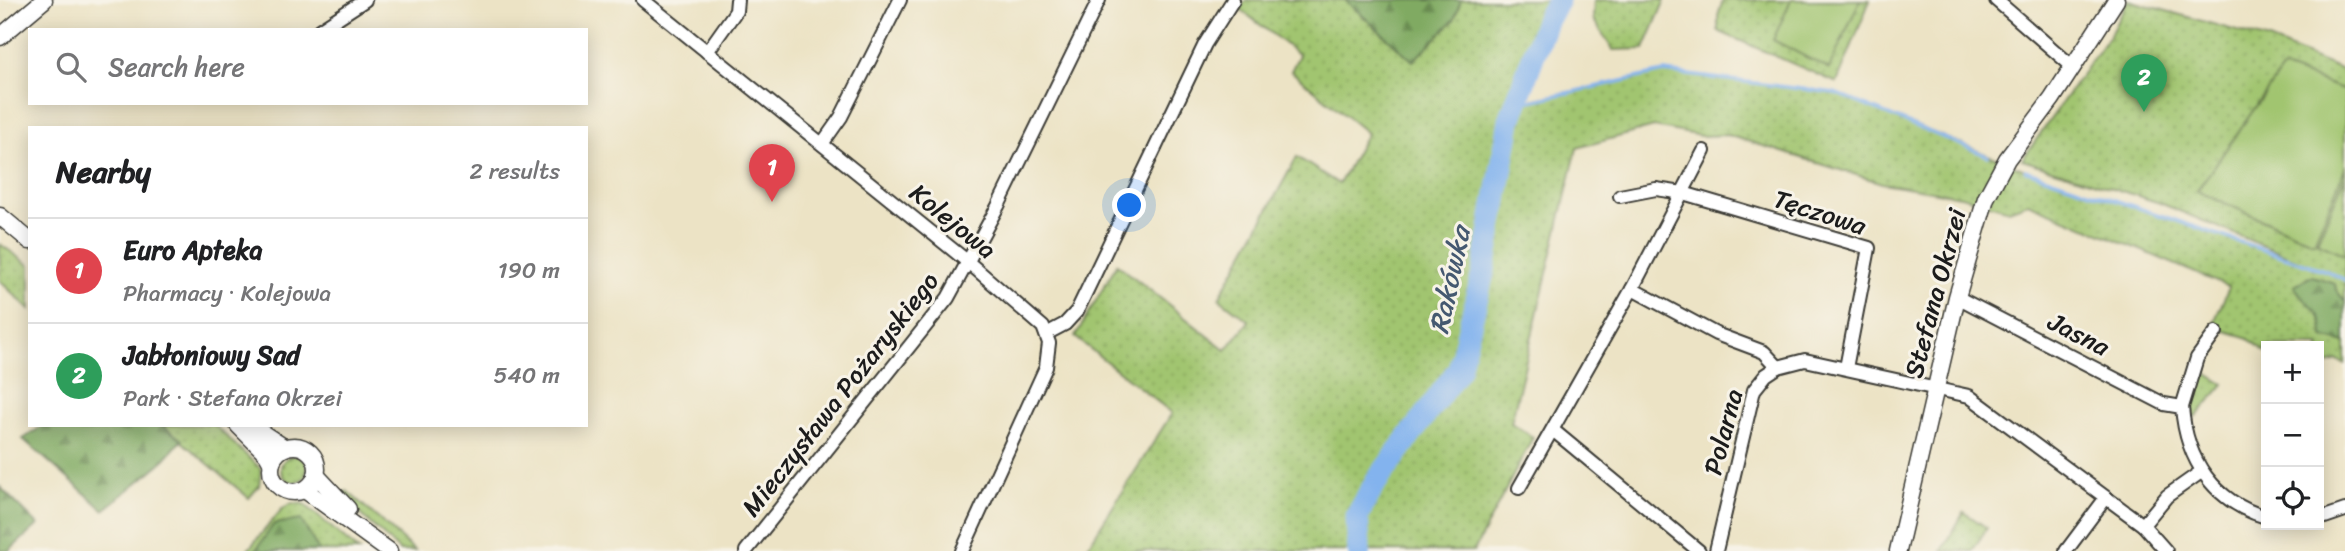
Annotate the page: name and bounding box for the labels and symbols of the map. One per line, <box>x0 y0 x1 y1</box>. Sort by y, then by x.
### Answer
pin: 2 <box>2121 54 2167 112</box>
pin: 1 <box>749 144 795 202</box>
street label: Kolejowa <box>899 171 1007 271</box>
street label: Tęczowa <box>1768 175 1873 249</box>
your location <box>1112 188 1146 222</box>
street label: Stefana Okrzei <box>1890 202 1980 383</box>
water label: Rakówka <box>1414 218 1486 338</box>
street label: Mieczysława Pożaryskiego <box>729 261 951 527</box>
street label: Jasna <box>2039 298 2119 370</box>
street label: Polarna <box>1689 384 1757 480</box>

